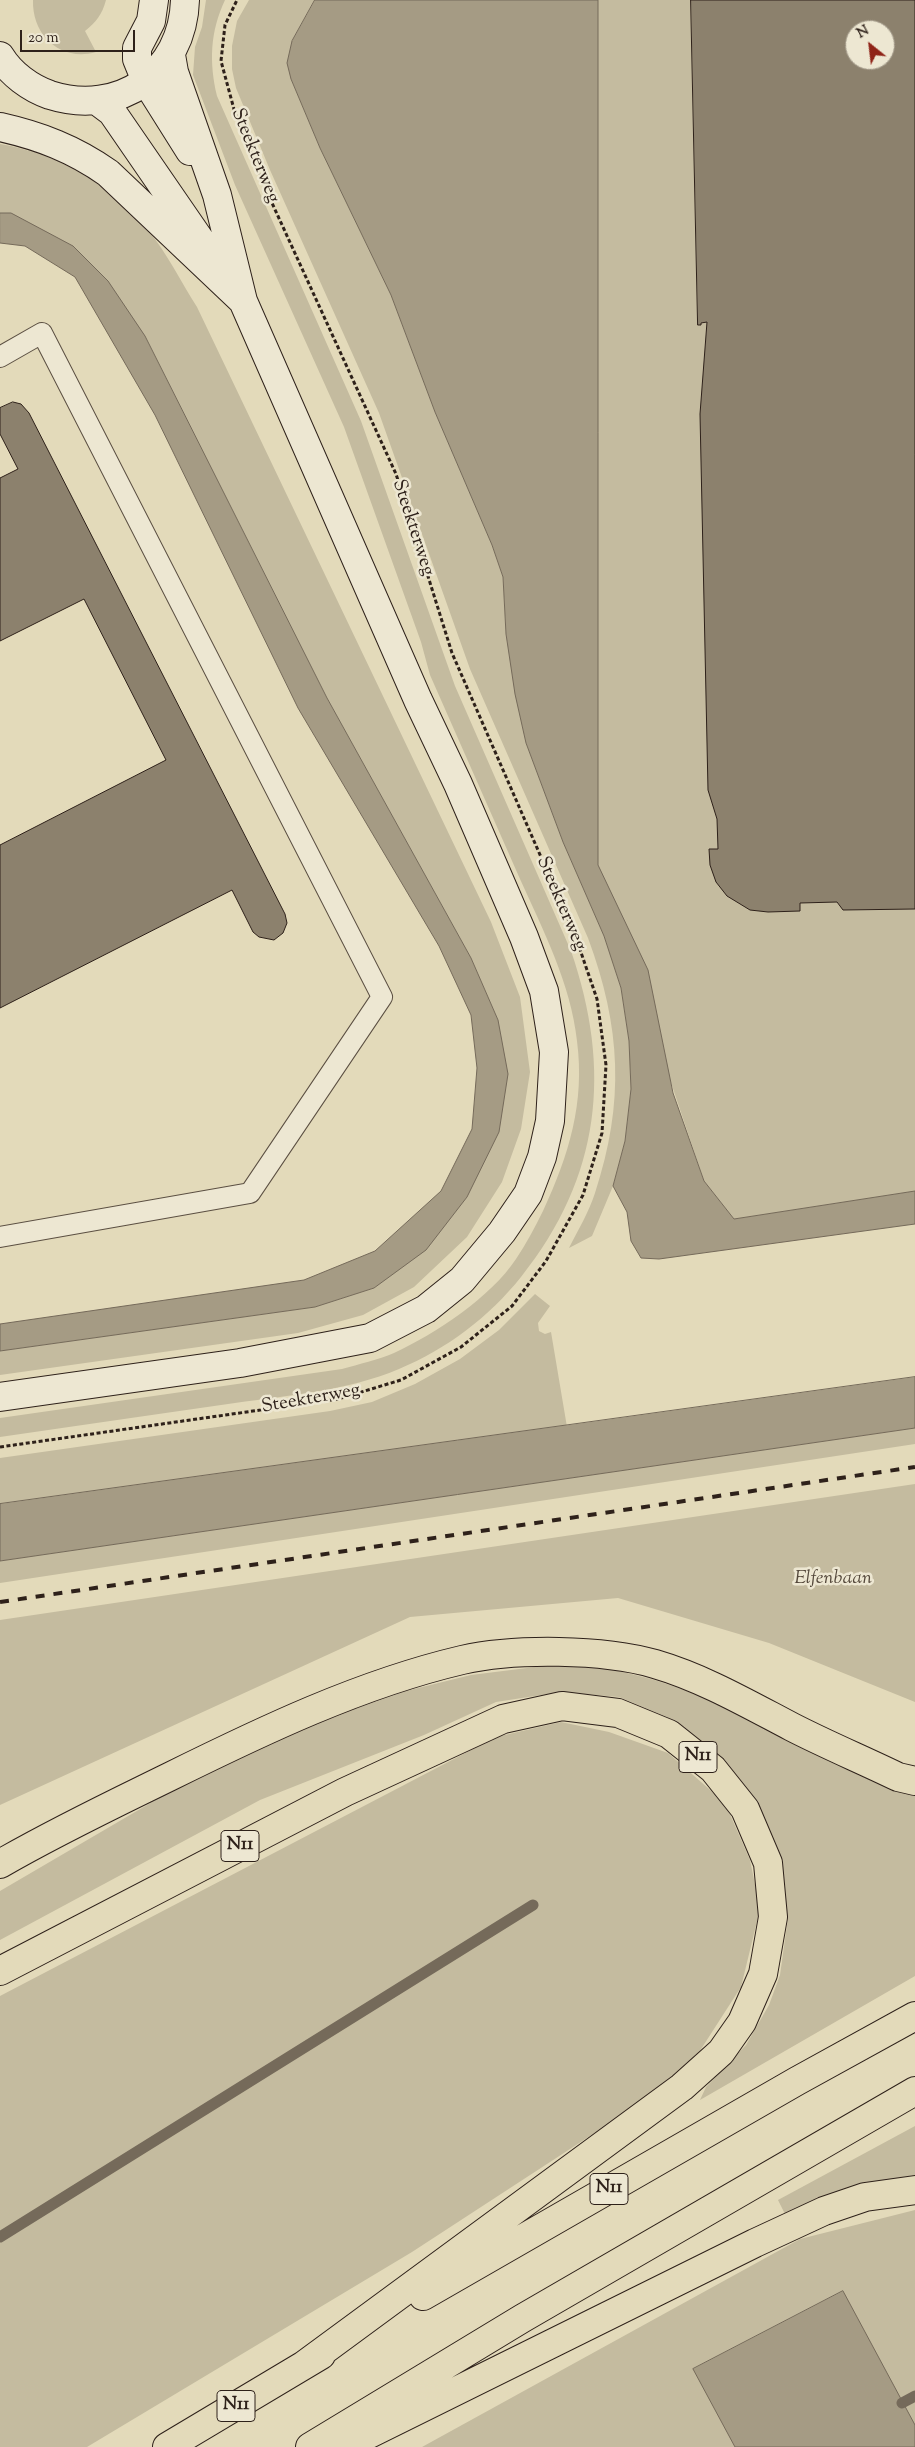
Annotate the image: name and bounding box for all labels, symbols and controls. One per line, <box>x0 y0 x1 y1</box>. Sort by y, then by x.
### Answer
scale bar <box>22 20 138 52</box>
north arrow <box>845 20 895 70</box>
text: N <box>853 21 873 44</box>
text: 20 m <box>28 28 59 49</box>
street label: Steekterweg <box>225 105 283 207</box>
street label: Steekterweg <box>386 477 438 579</box>
street label: Steekterweg <box>530 854 590 954</box>
street label: Steekterweg <box>260 1380 362 1420</box>
park label: Elfenbaan <box>794 1569 872 1591</box>
road number: N11 <box>679 1741 717 1772</box>
road number: N11 <box>221 1830 259 1862</box>
road number: N11 <box>590 2174 628 2204</box>
road number: N11 <box>217 2390 255 2422</box>

